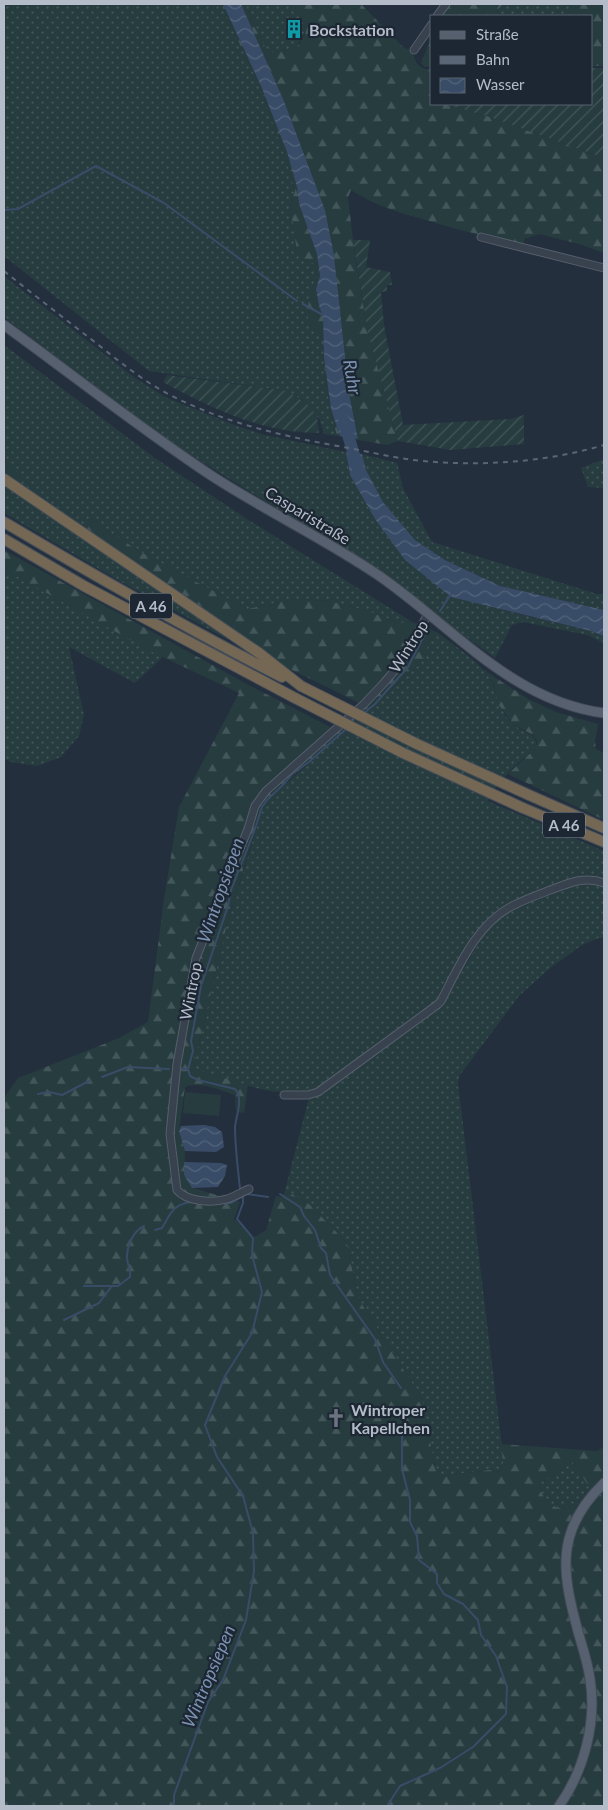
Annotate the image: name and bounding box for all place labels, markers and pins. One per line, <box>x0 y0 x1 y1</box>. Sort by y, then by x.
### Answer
building icon: Bockstation <box>283 18 305 40</box>
place label: Bockstation <box>309 20 394 39</box>
place label: Wintroper Kapellchen <box>351 1400 430 1437</box>
church icon: Wintroper Kapellchen <box>325 1407 347 1429</box>

